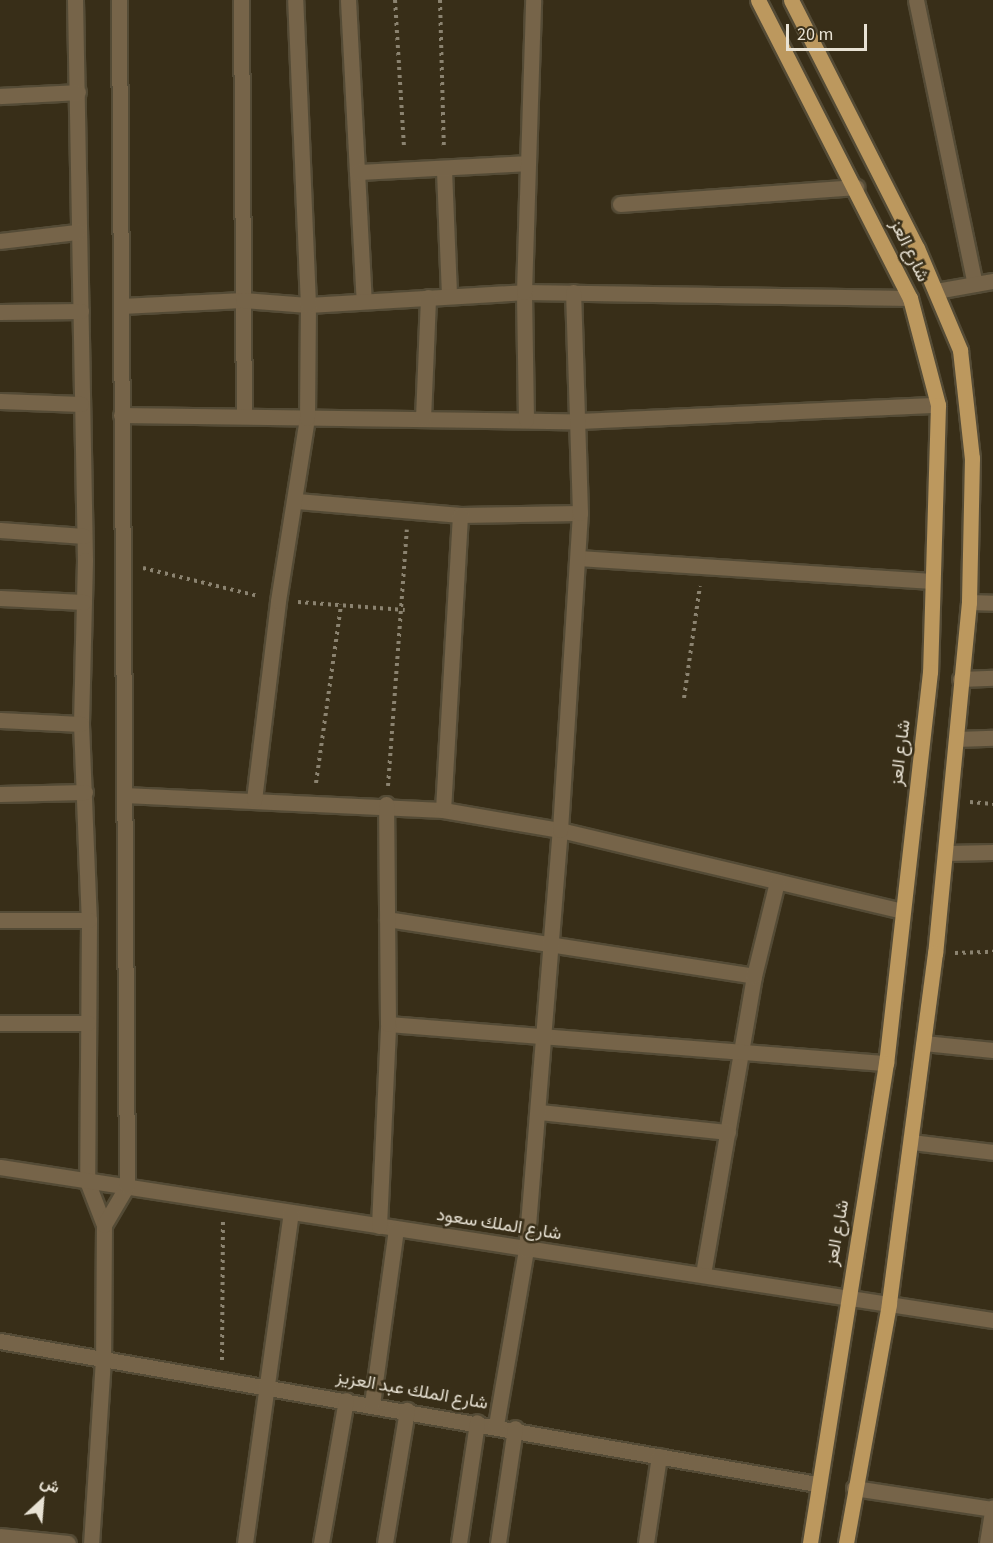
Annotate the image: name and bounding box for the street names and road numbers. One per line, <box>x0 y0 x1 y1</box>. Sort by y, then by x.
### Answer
street label: شارع العز <box>885 216 933 286</box>
street label: شارع العز <box>886 719 916 787</box>
street label: شارع العز <box>822 1198 854 1268</box>
street label: شارع الملك سعود <box>435 1204 563 1246</box>
street label: شارع الملك عبد العزيز <box>334 1367 490 1415</box>

